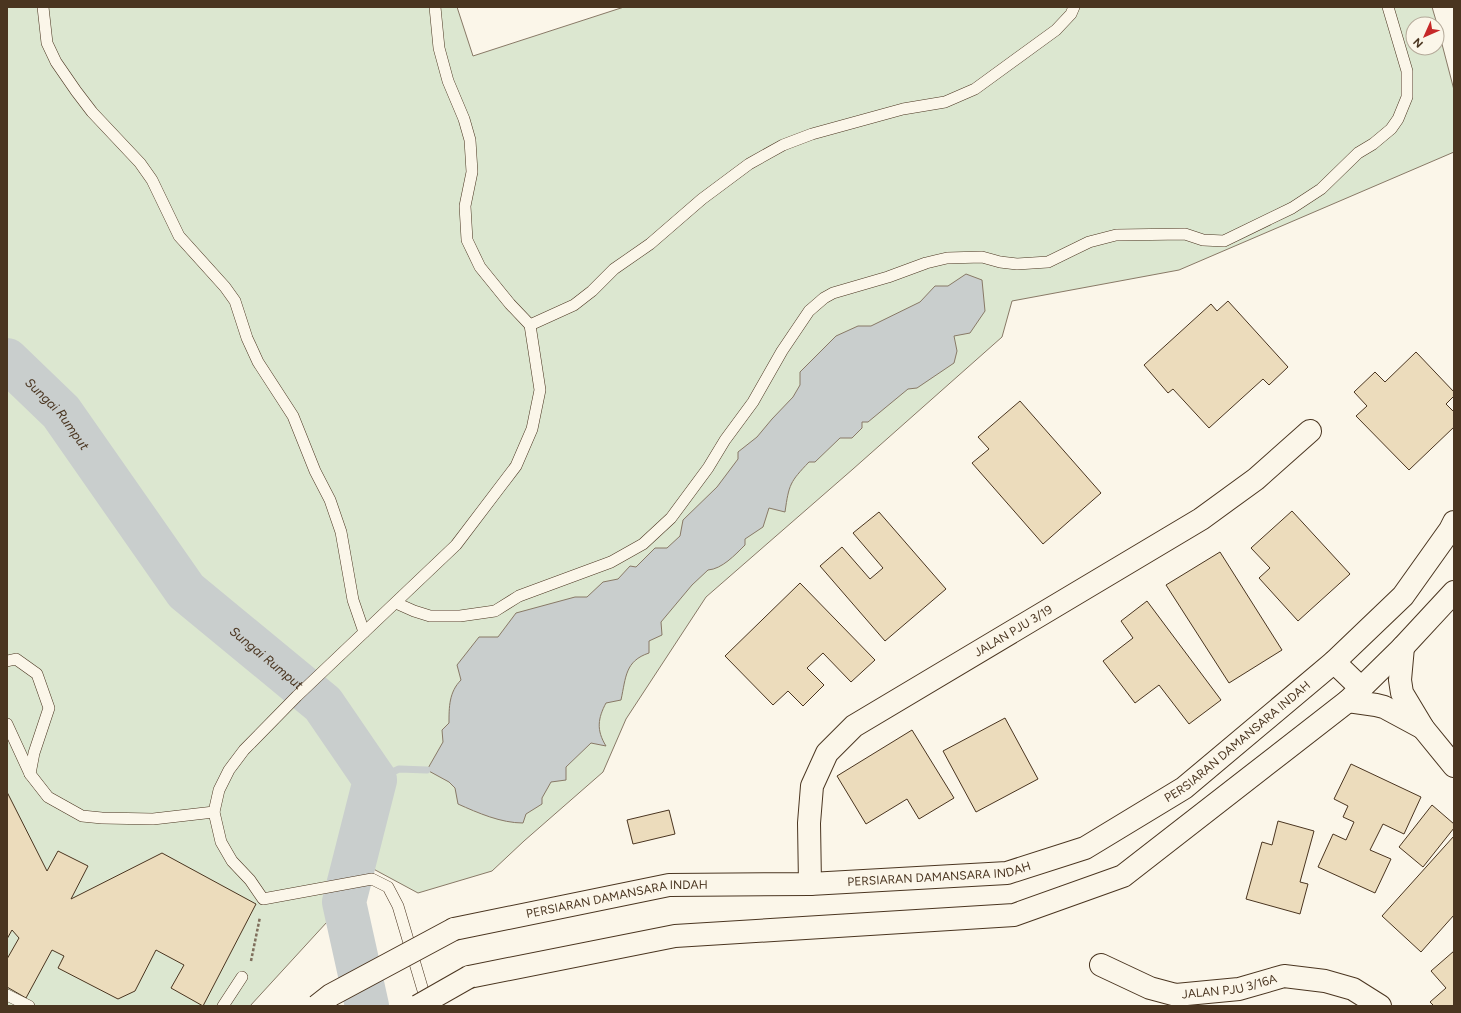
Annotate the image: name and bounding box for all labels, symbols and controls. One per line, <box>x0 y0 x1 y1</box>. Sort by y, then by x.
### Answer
north arrow <box>1405 16 1445 56</box>
text: N <box>1411 35 1426 50</box>
water label: Sungai Rumput <box>23 375 93 453</box>
street label: JALAN PJU 3/19 <box>972 602 1055 660</box>
water label: Sungai Rumput <box>227 623 307 693</box>
street label: PERSIARAN DAMANSARA INDAH <box>1162 678 1313 805</box>
street label: PERSIARAN DAMANSARA INDAH <box>847 859 1032 889</box>
street label: PERSIARAN DAMANSARA INDAH <box>525 878 708 921</box>
street label: JALAN PJU 3/16A <box>1181 971 1278 1001</box>

